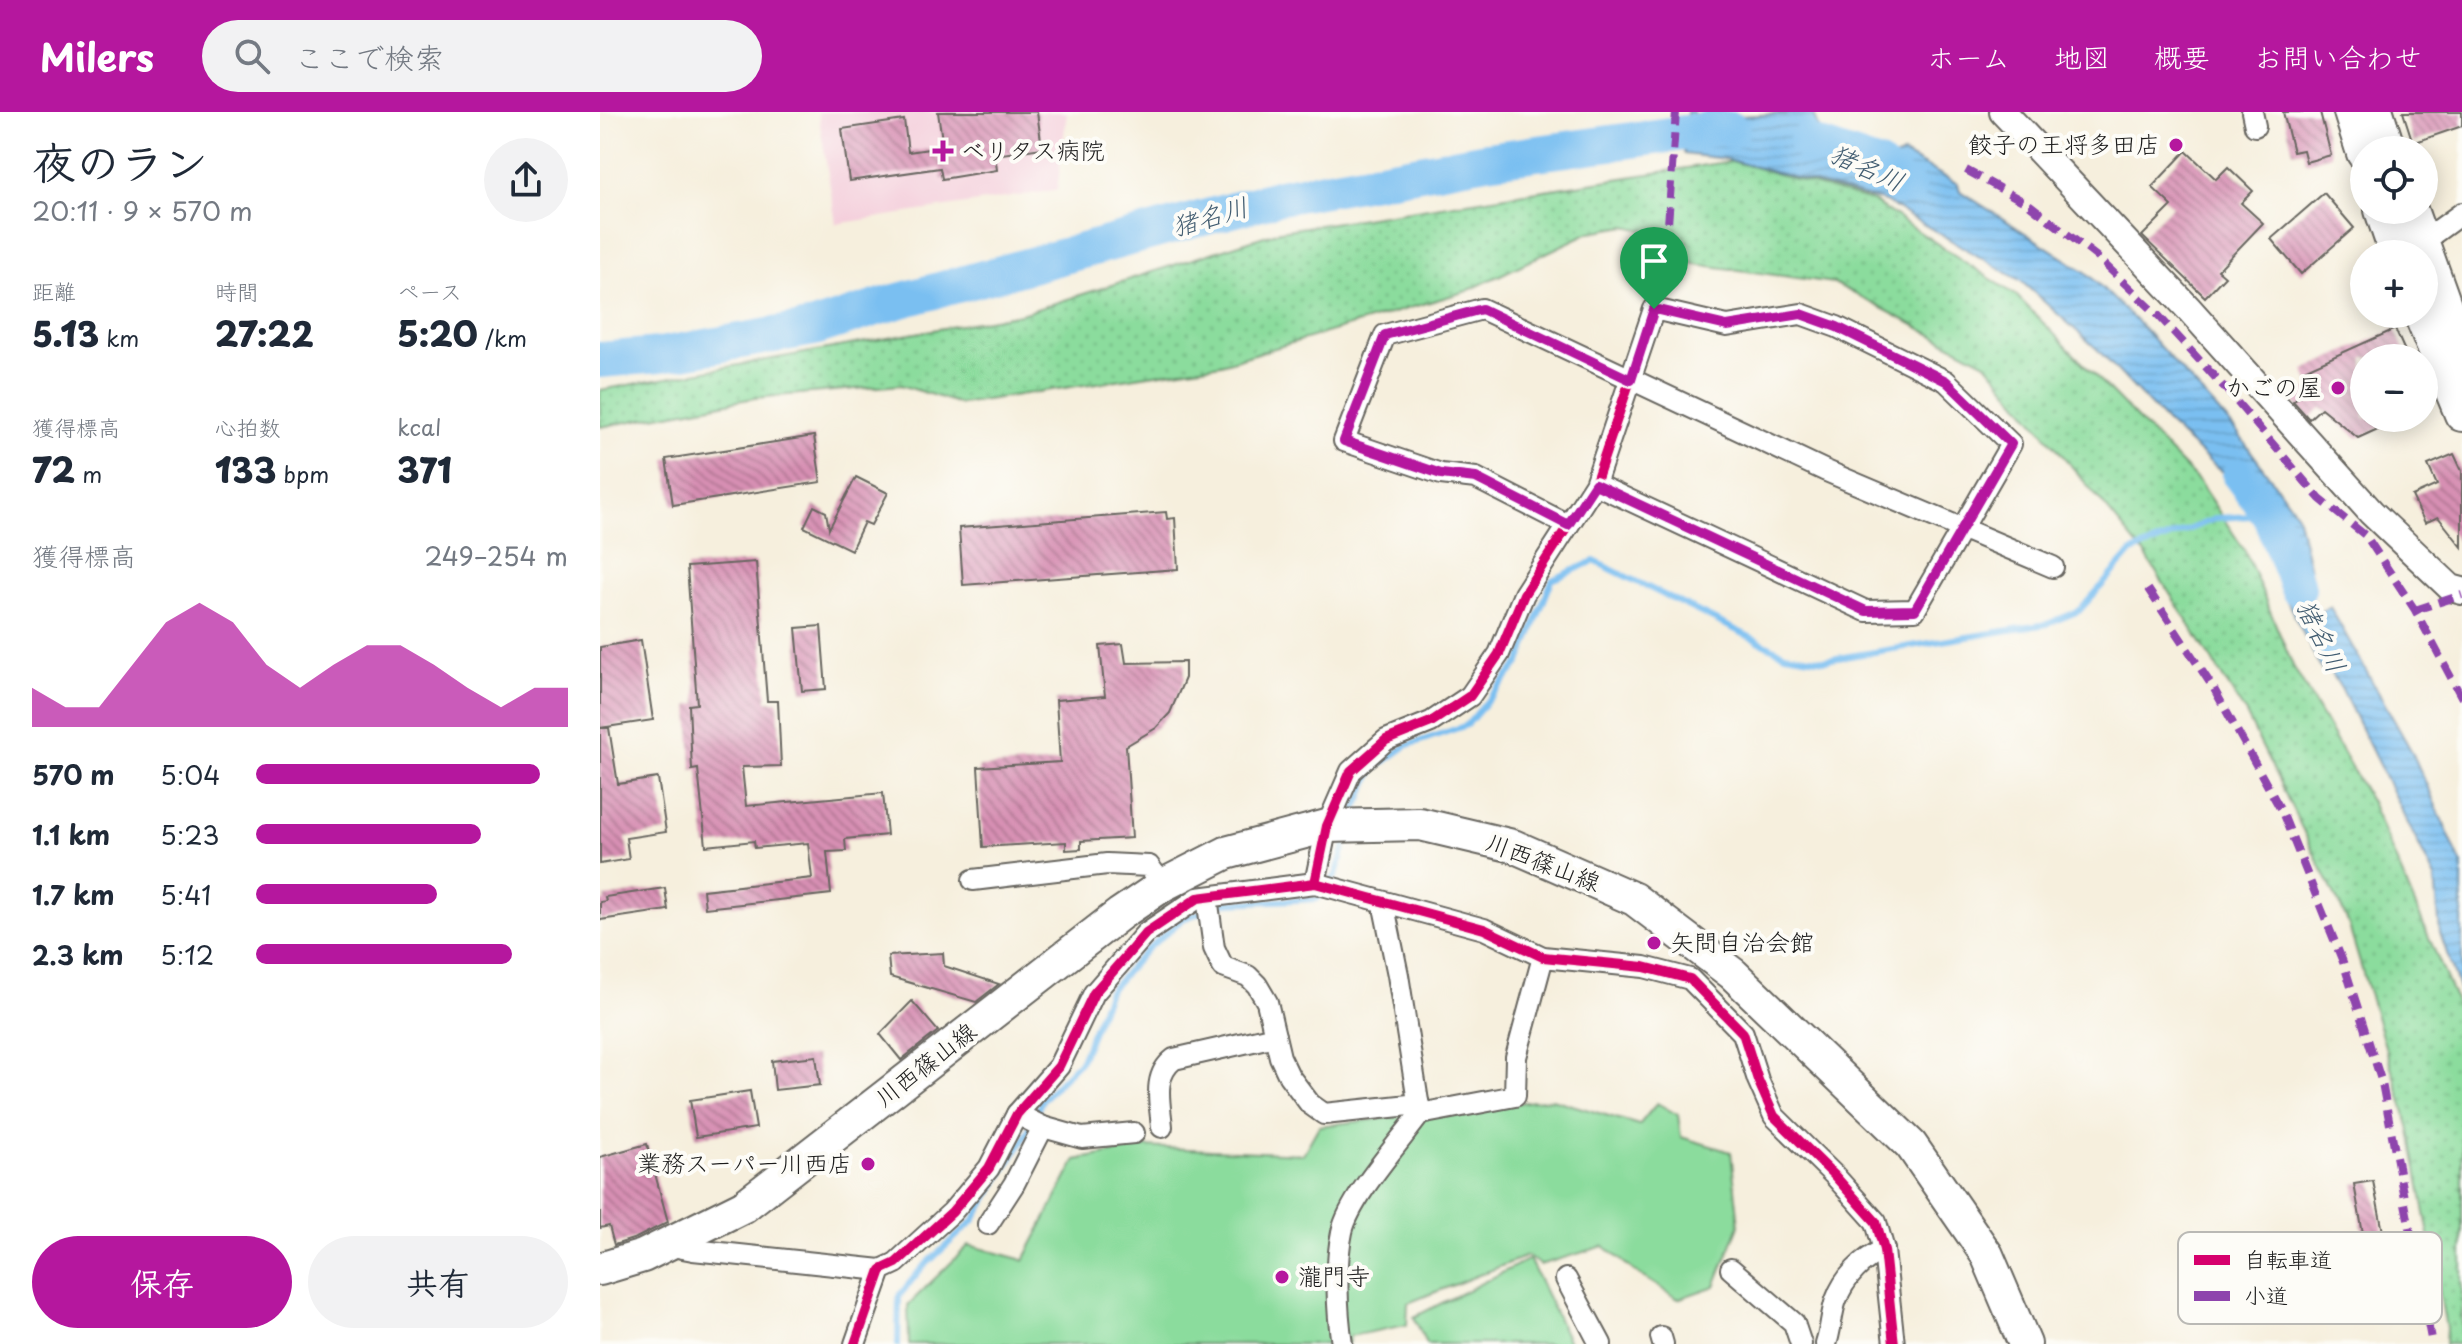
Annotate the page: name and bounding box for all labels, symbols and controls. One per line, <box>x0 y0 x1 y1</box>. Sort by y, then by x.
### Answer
search box <box>202 20 762 92</box>
text: Milers <box>40 28 154 85</box>
icon: search <box>230 34 274 78</box>
text: ここで検索 <box>294 34 444 79</box>
text: ホーム <box>1927 35 2010 78</box>
text: 地図 <box>2054 35 2110 78</box>
text: 概要 <box>2154 35 2210 78</box>
text: お問い合わせ <box>2254 35 2422 78</box>
place label: 餃子の王将多田店 <box>1968 125 2160 161</box>
text: 夜のラン <box>32 128 208 194</box>
place label: ベリタス病院 <box>961 131 1105 167</box>
water label: 猪名川 <box>1824 133 1911 200</box>
marker: 餃子の王将多田店 <box>2167 136 2185 154</box>
map controls <box>2350 136 2438 432</box>
button: locate <box>2350 136 2438 224</box>
button: share <box>484 138 568 222</box>
marker: ベリタス病院 <box>932 140 954 162</box>
water label: 猪名川 <box>1167 186 1252 245</box>
text: 20:11 · 9 × 570 m <box>32 191 253 230</box>
pin <box>1620 227 1688 309</box>
icon: arrive <box>1632 239 1676 283</box>
button: + <box>2350 240 2438 328</box>
text: 距離 <box>32 274 76 307</box>
text: 時間 <box>215 274 259 307</box>
text: ペース <box>397 274 462 307</box>
text: 5.13 <box>32 307 99 359</box>
text: 27:22 <box>215 307 314 359</box>
text: 5:20 <box>397 307 478 359</box>
text: km <box>99 321 139 354</box>
text: /km <box>478 321 527 354</box>
button: − <box>2350 344 2438 432</box>
place label: かごの屋 <box>2226 368 2322 404</box>
marker: かごの屋 <box>2329 379 2347 397</box>
text: 獲得標高 <box>32 410 120 443</box>
text: 心拍数 <box>215 410 281 443</box>
text: kcal <box>397 410 441 443</box>
text: 72 <box>32 443 75 495</box>
text: 133 <box>215 443 276 495</box>
text: 371 <box>397 443 452 495</box>
text: m <box>75 457 102 490</box>
text: bpm <box>276 457 329 490</box>
text: 獲得標高 <box>32 536 136 575</box>
text: 249–254 m <box>424 536 568 575</box>
water label: 猪名川 <box>2288 592 2357 679</box>
text: 570 m <box>32 755 115 794</box>
text: 5:04 <box>160 755 220 794</box>
text: 1.1 km <box>32 815 110 854</box>
text: 5:23 <box>160 815 219 854</box>
street label: 川西篠山線 <box>1481 823 1606 899</box>
text: 1.7 km <box>32 875 115 914</box>
text: 5:41 <box>160 875 211 914</box>
place label: 矢問自治会館 <box>1670 923 1814 959</box>
marker: 矢問自治会館 <box>1645 934 1663 952</box>
text: 2.3 km <box>32 935 124 974</box>
text: 5:12 <box>160 935 214 974</box>
street label: 川西篠山線 <box>866 1012 983 1115</box>
place label: 業務スーパー川西店 <box>637 1144 852 1180</box>
marker: 業務スーパー川西店 <box>859 1155 877 1173</box>
legend <box>2178 1232 2442 1324</box>
button: 保存 <box>32 1236 292 1328</box>
button: 共有 <box>308 1236 568 1328</box>
text: 自転車道 <box>2244 1242 2332 1275</box>
place label: 瀧門寺 <box>1298 1257 1370 1293</box>
marker: 瀧門寺 <box>1273 1268 1291 1286</box>
text: 小道 <box>2244 1278 2288 1311</box>

